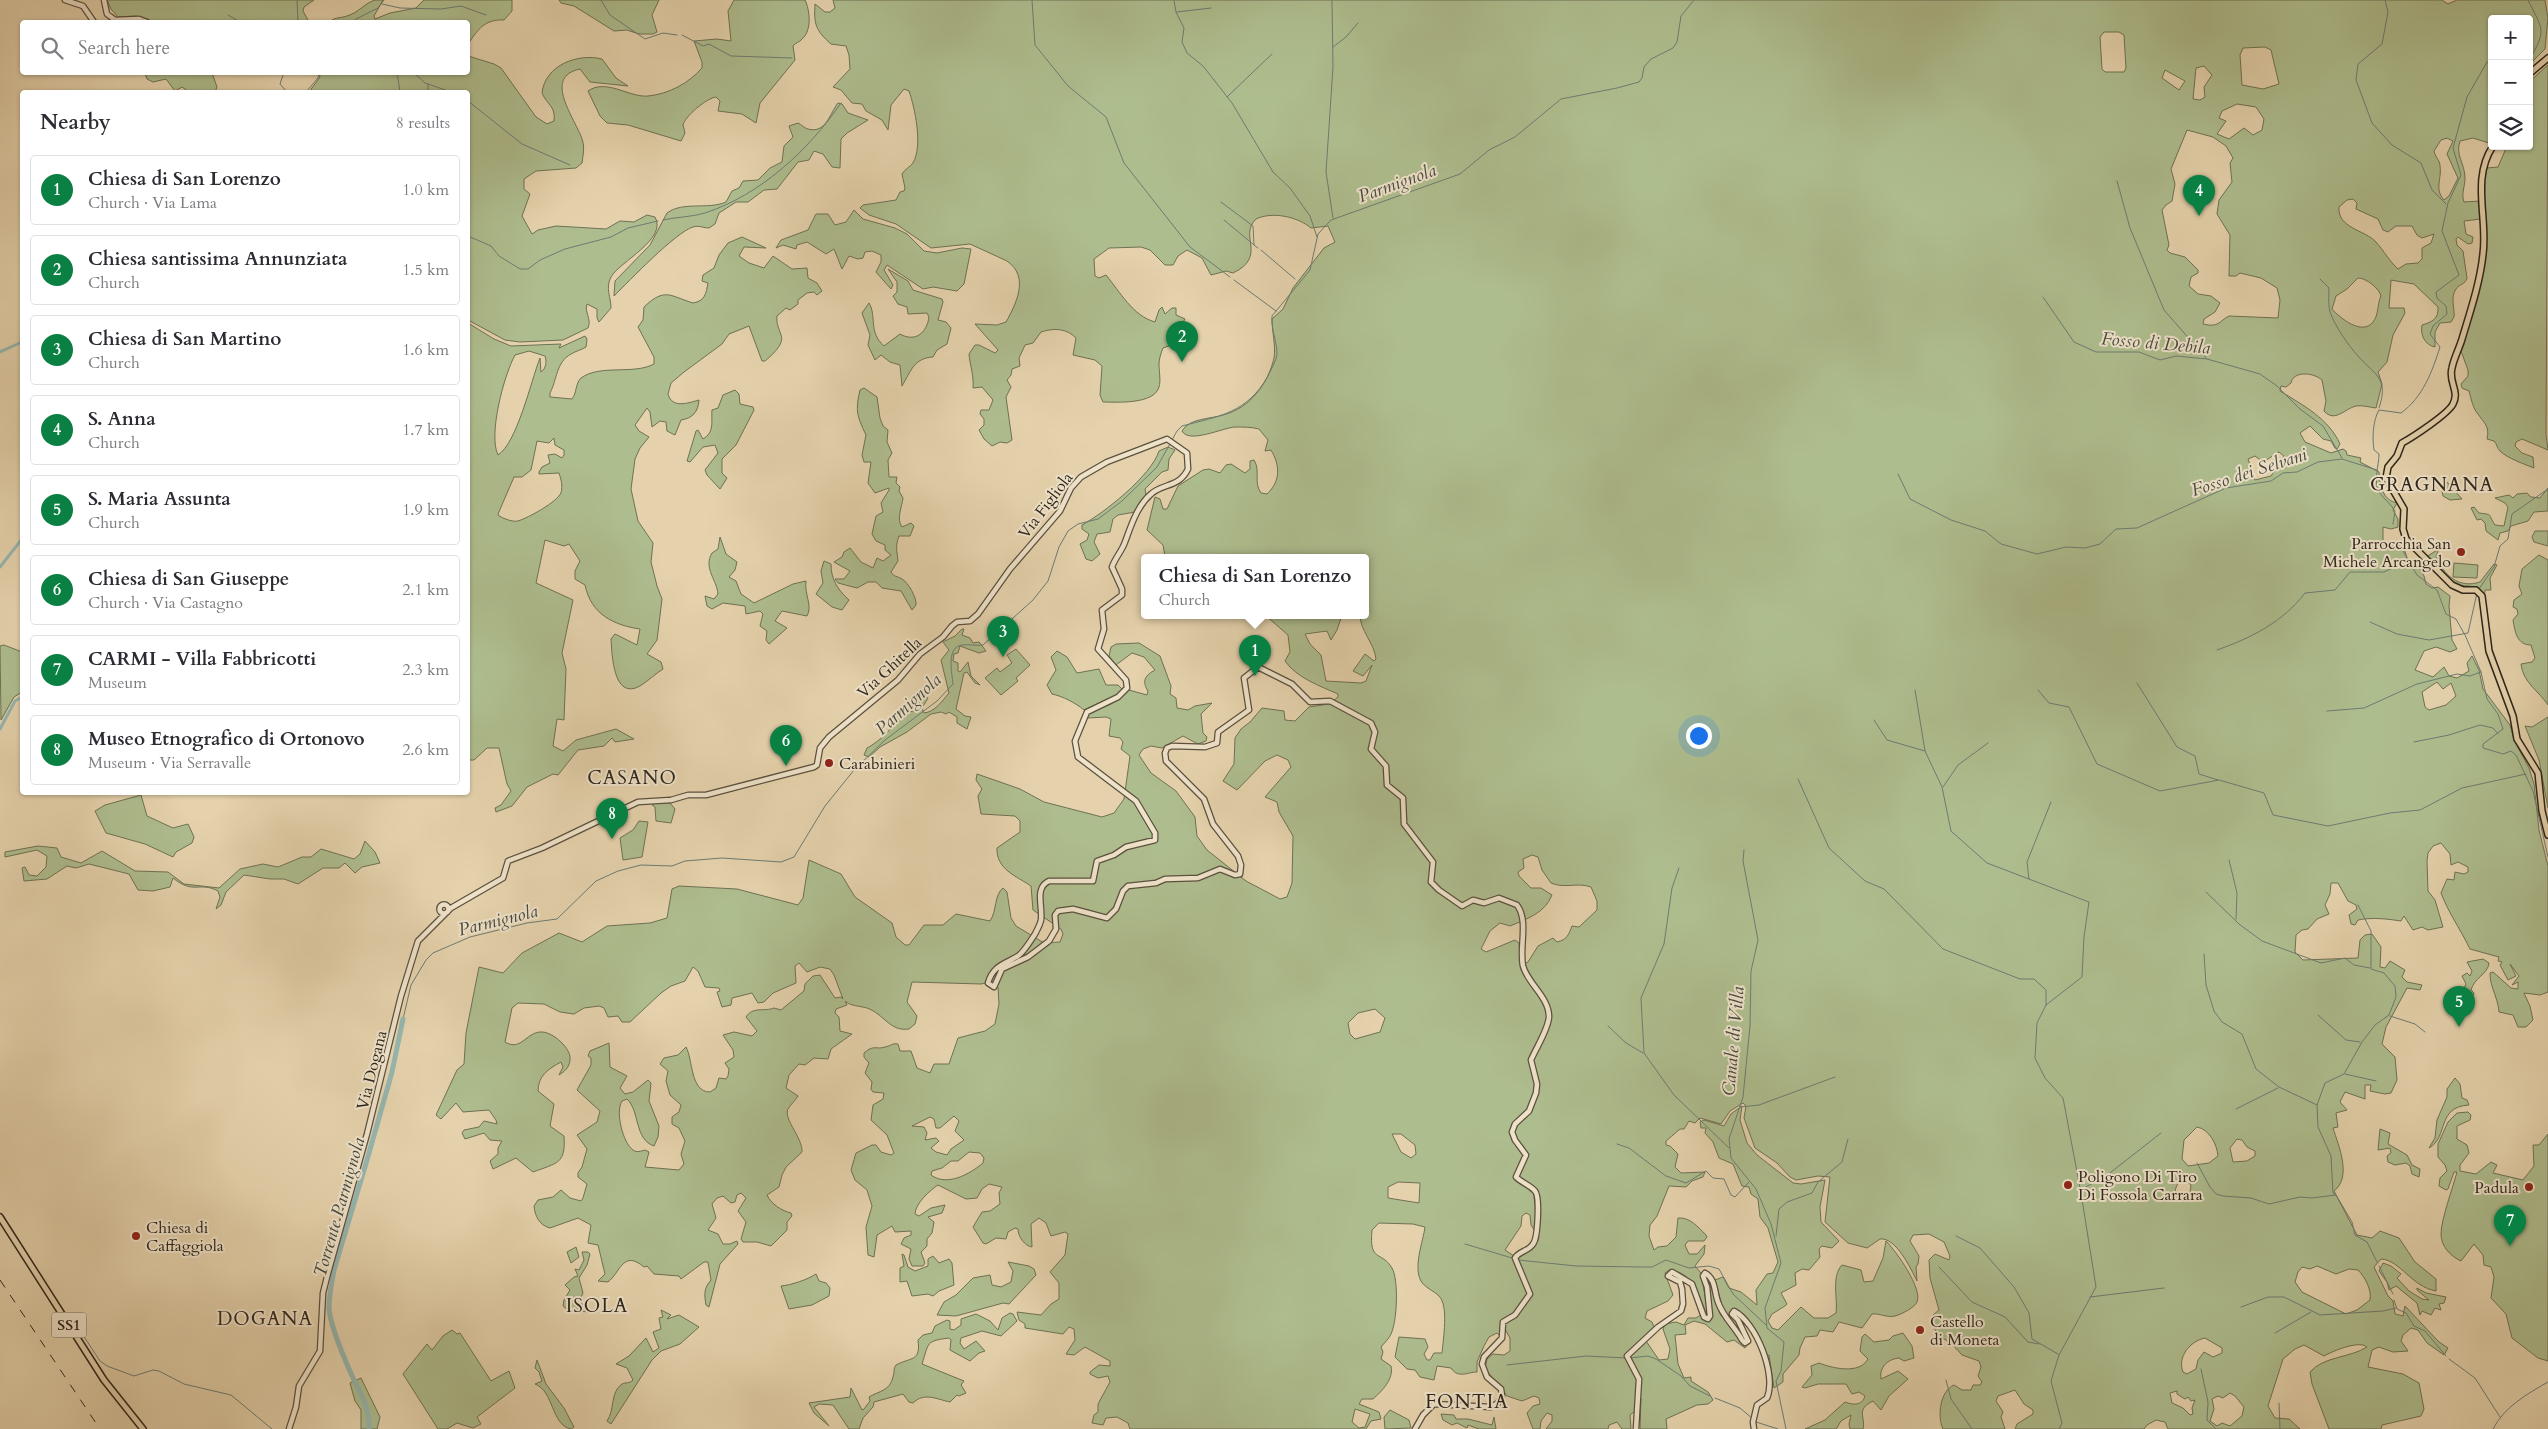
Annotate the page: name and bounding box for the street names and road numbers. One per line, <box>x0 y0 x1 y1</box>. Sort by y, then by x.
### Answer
street label: Via Figliola <box>1013 468 1078 543</box>
street label: Via Ghitella <box>853 632 927 703</box>
street label: Via Dogana <box>351 1028 392 1112</box>
road number: SS1 <box>52 1312 86 1338</box>

